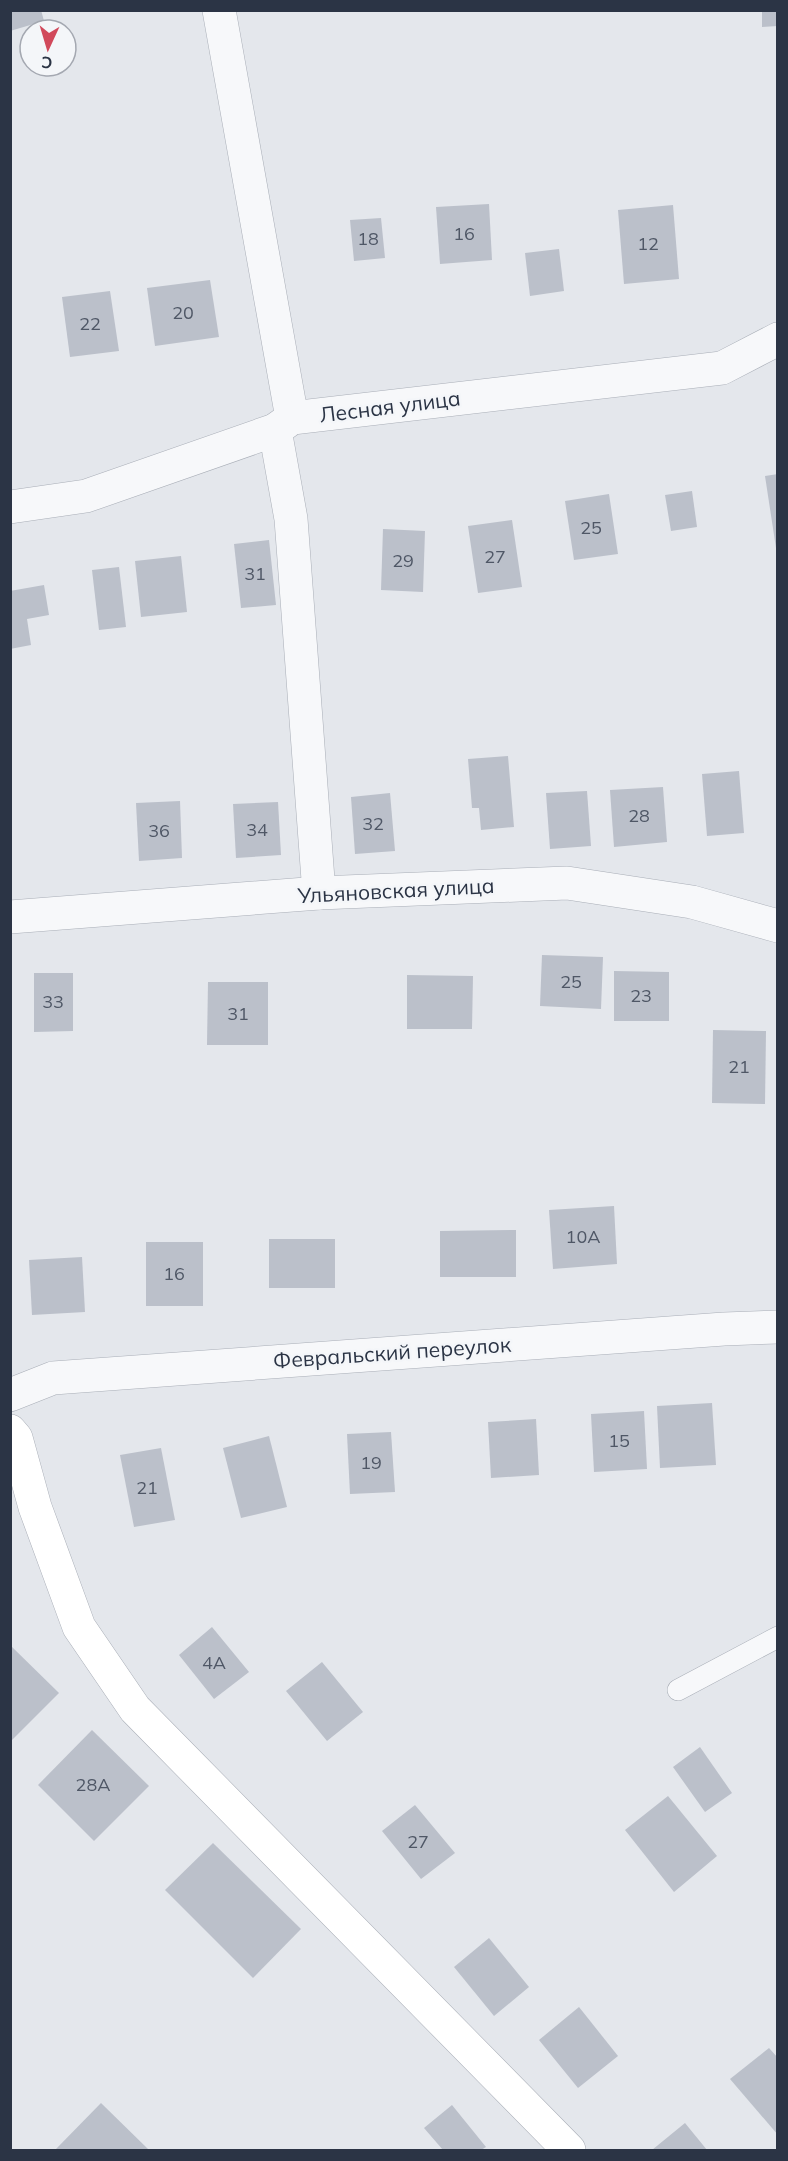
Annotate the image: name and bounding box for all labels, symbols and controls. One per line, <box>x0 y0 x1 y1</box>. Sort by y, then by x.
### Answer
north arrow <box>18 18 78 78</box>
text: С <box>41 53 53 73</box>
house number: 16 <box>453 222 475 245</box>
house number: 18 <box>357 227 379 250</box>
house number: 12 <box>637 232 659 255</box>
house number: 20 <box>172 301 194 324</box>
house number: 22 <box>79 312 101 335</box>
street label: Лесная улица <box>318 384 462 428</box>
house number: 25 <box>580 516 602 539</box>
house number: 27 <box>484 545 506 568</box>
house number: 29 <box>392 549 414 572</box>
house number: 31 <box>244 562 266 585</box>
house number: 28 <box>628 804 650 827</box>
house number: 32 <box>362 812 384 835</box>
house number: 34 <box>246 818 268 841</box>
house number: 36 <box>148 819 170 842</box>
street label: Ульяновская улица <box>296 872 495 908</box>
house number: 25 <box>560 970 582 993</box>
house number: 23 <box>630 984 652 1007</box>
house number: 33 <box>42 990 64 1013</box>
house number: 31 <box>227 1002 249 1025</box>
house number: 21 <box>728 1055 750 1078</box>
house number: 10А <box>566 1225 600 1248</box>
house number: 16 <box>163 1262 185 1285</box>
street label: Февральский переулок <box>272 1331 512 1373</box>
house number: 15 <box>608 1429 630 1452</box>
house number: 19 <box>360 1451 382 1474</box>
house number: 21 <box>136 1476 158 1499</box>
house number: 4А <box>202 1651 226 1674</box>
house number: 28А <box>76 1773 110 1796</box>
house number: 27 <box>407 1830 429 1853</box>

